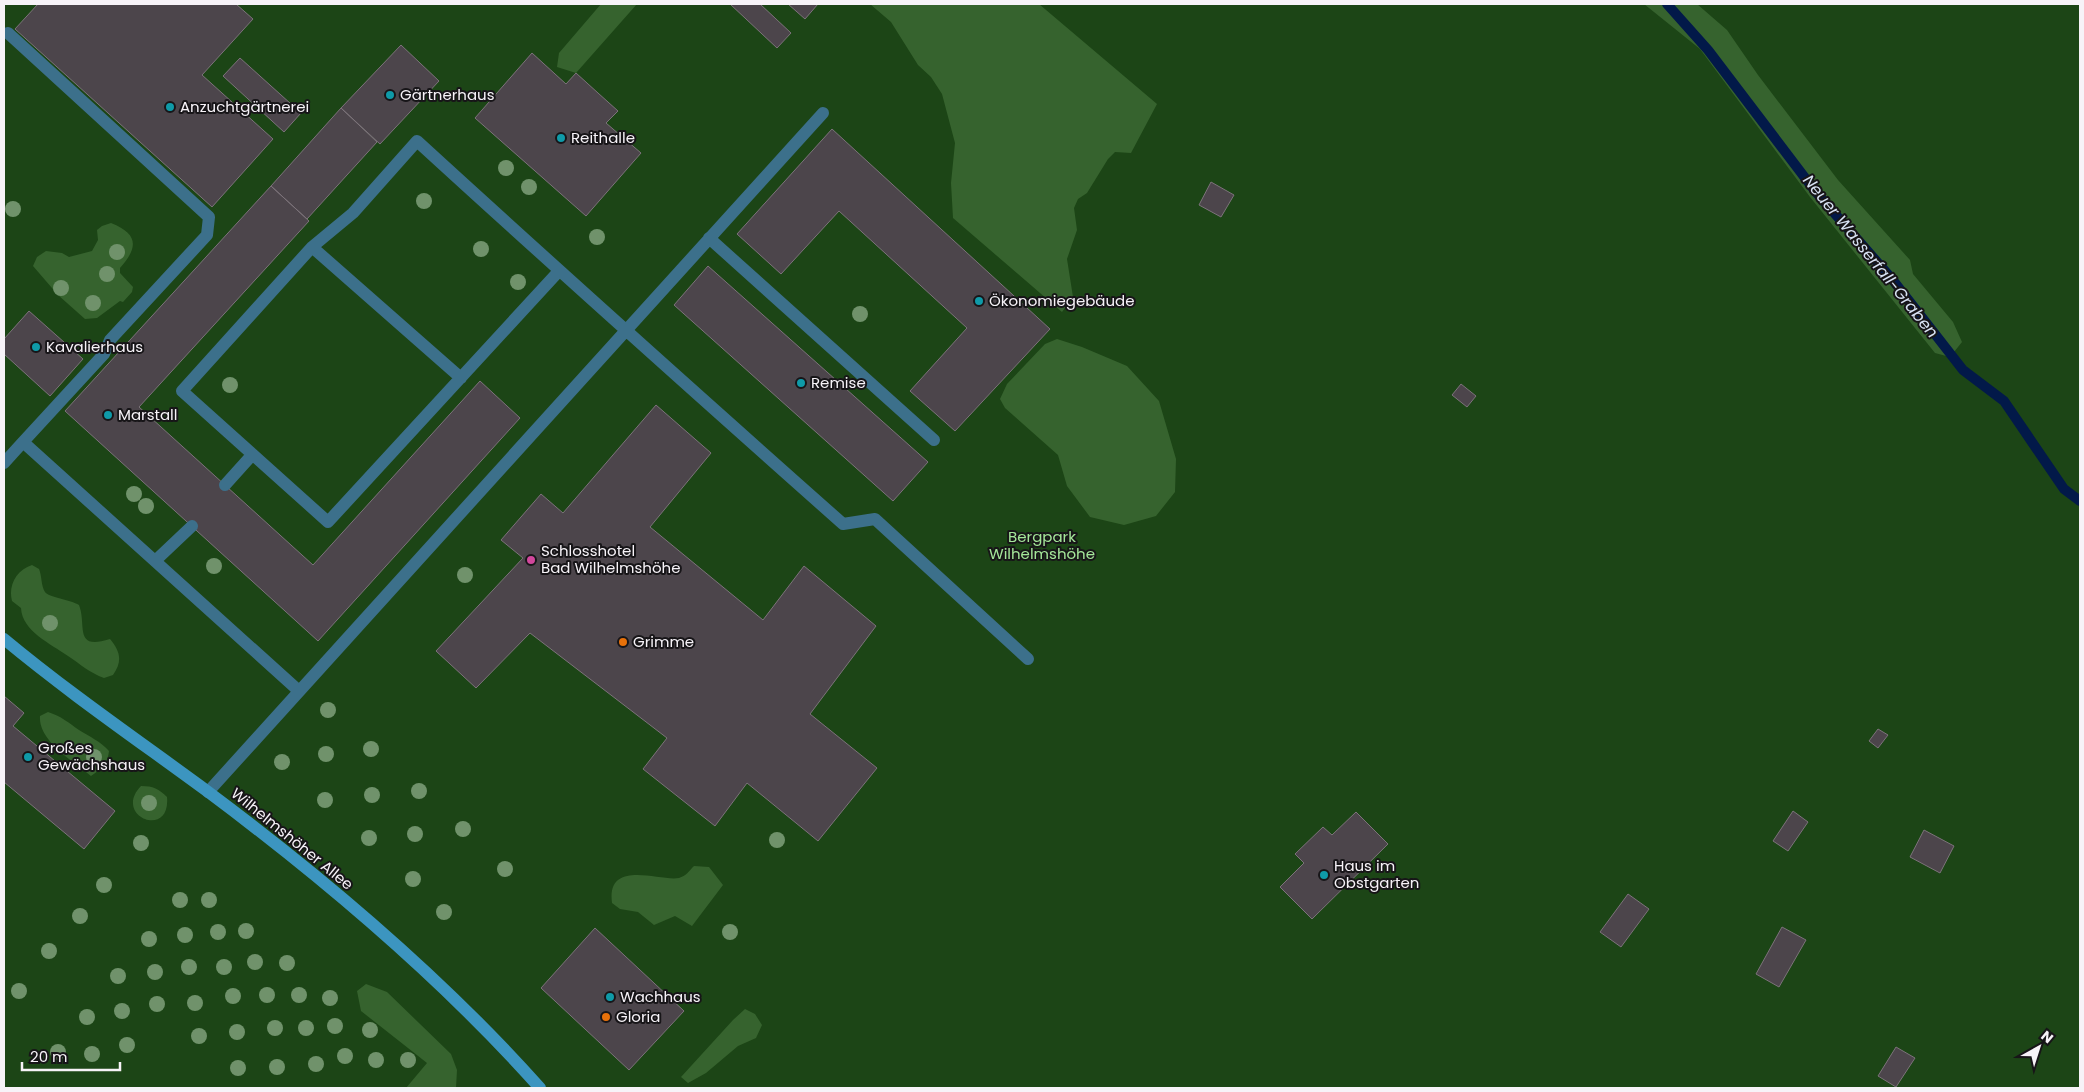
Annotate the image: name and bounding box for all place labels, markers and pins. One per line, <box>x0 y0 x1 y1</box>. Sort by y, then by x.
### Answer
place label: Gärtnerhaus <box>400 84 495 105</box>
marker: Gärtnerhaus <box>384 89 396 101</box>
place label: Anzuchtgärtnerei <box>180 96 309 117</box>
marker: Anzuchtgärtnerei <box>164 101 176 113</box>
place label: Reithalle <box>571 127 635 148</box>
marker: Reithalle <box>555 132 567 144</box>
place label: Ökonomiegebäude <box>989 290 1135 311</box>
marker: Ökonomiegebäude <box>973 295 985 307</box>
place label: Kavalierhaus <box>46 336 143 357</box>
marker: Kavalierhaus <box>30 341 42 353</box>
place label: Remise <box>811 372 866 393</box>
marker: Remise <box>795 377 807 389</box>
place label: Marstall <box>118 404 177 425</box>
marker: Marstall <box>102 409 114 421</box>
place label: Schlosshotel Bad Wilhelmshöhe <box>541 540 680 578</box>
marker: Schlosshotel Bad Wilhelmshöhe <box>525 554 537 566</box>
place label: Grimme <box>633 631 694 652</box>
marker: Grimme <box>617 636 629 648</box>
place label: Großes Gewächshaus <box>38 737 145 775</box>
marker: Großes Gewächshaus <box>22 751 34 763</box>
place label: Haus im Obstgarten <box>1334 855 1419 893</box>
marker: Haus im Obstgarten <box>1318 869 1330 881</box>
place label: Wachhaus <box>620 986 701 1007</box>
marker: Wachhaus <box>604 991 616 1003</box>
place label: Gloria <box>616 1006 660 1027</box>
marker: Gloria <box>600 1011 612 1023</box>

